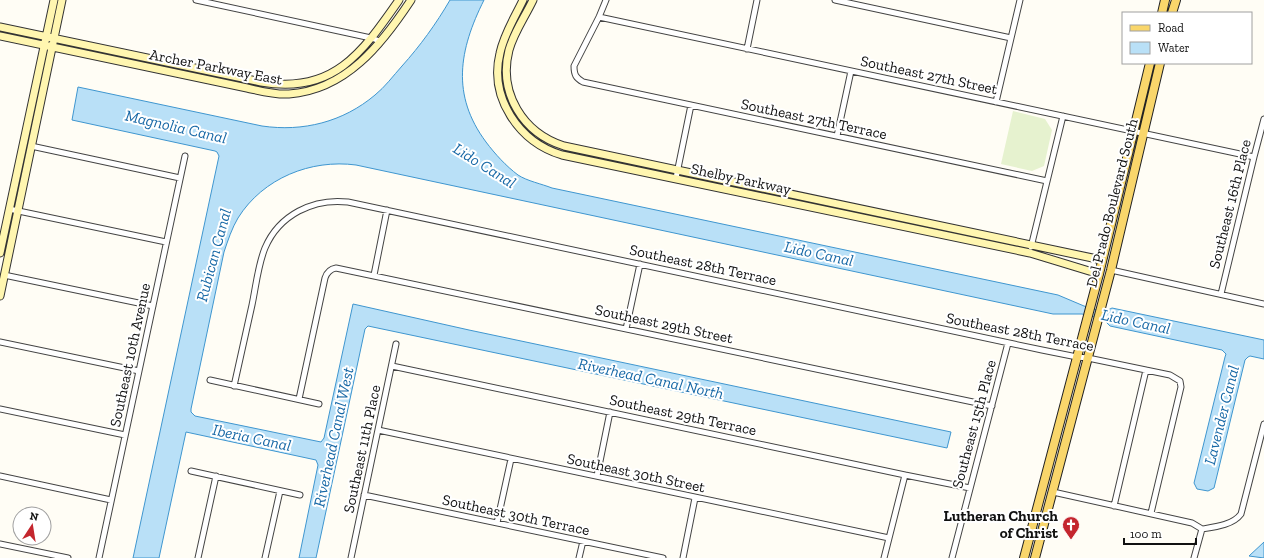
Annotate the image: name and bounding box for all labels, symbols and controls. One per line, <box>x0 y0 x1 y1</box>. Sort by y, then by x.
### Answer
legend <box>1122 12 1252 64</box>
text: Road <box>1158 21 1184 35</box>
text: Water <box>1158 41 1190 55</box>
street label: Archer Parkway East <box>148 45 284 89</box>
street label: Southeast 27th Street <box>859 52 999 98</box>
street label: Southeast 27th Terrace <box>739 95 889 143</box>
water label: Magnolia Canal <box>123 106 229 147</box>
street label: Del Prado Boulevard South <box>1082 116 1142 289</box>
street label: Southeast 16th Place <box>1205 137 1255 271</box>
water label: Lido Canal <box>450 139 520 192</box>
street label: Shelby Parkway <box>689 160 793 198</box>
water label: Rubican Canal <box>192 206 235 304</box>
water label: Lido Canal <box>783 237 855 270</box>
street label: Southeast 28th Terrace <box>628 241 778 289</box>
street label: Southeast 10th Avenue <box>106 281 154 429</box>
street label: Southeast 29th Street <box>593 301 735 347</box>
water label: Lido Canal <box>1100 305 1172 338</box>
street label: Southeast 28th Terrace <box>945 309 1095 355</box>
water label: Riverhead Canal North <box>576 354 725 403</box>
street label: Southeast 15th Place <box>948 358 1000 490</box>
water label: Lavender Canal <box>1200 363 1243 467</box>
water label: Riverhead Canal West <box>309 365 358 509</box>
street label: Southeast 11th Place <box>340 383 384 515</box>
street label: Southeast 29th Terrace <box>608 391 758 439</box>
water label: Iberia Canal <box>211 420 293 455</box>
street label: Southeast 30th Street <box>565 450 707 497</box>
street label: Southeast 30th Terrace <box>441 491 591 539</box>
north arrow <box>12 506 52 546</box>
place label: Lutheran Church of Christ <box>944 507 1059 542</box>
text: N <box>29 509 40 524</box>
church icon: Lutheran Church of Christ <box>1061 515 1081 540</box>
scale bar <box>1124 520 1196 546</box>
text: 100 m <box>1130 527 1162 541</box>

